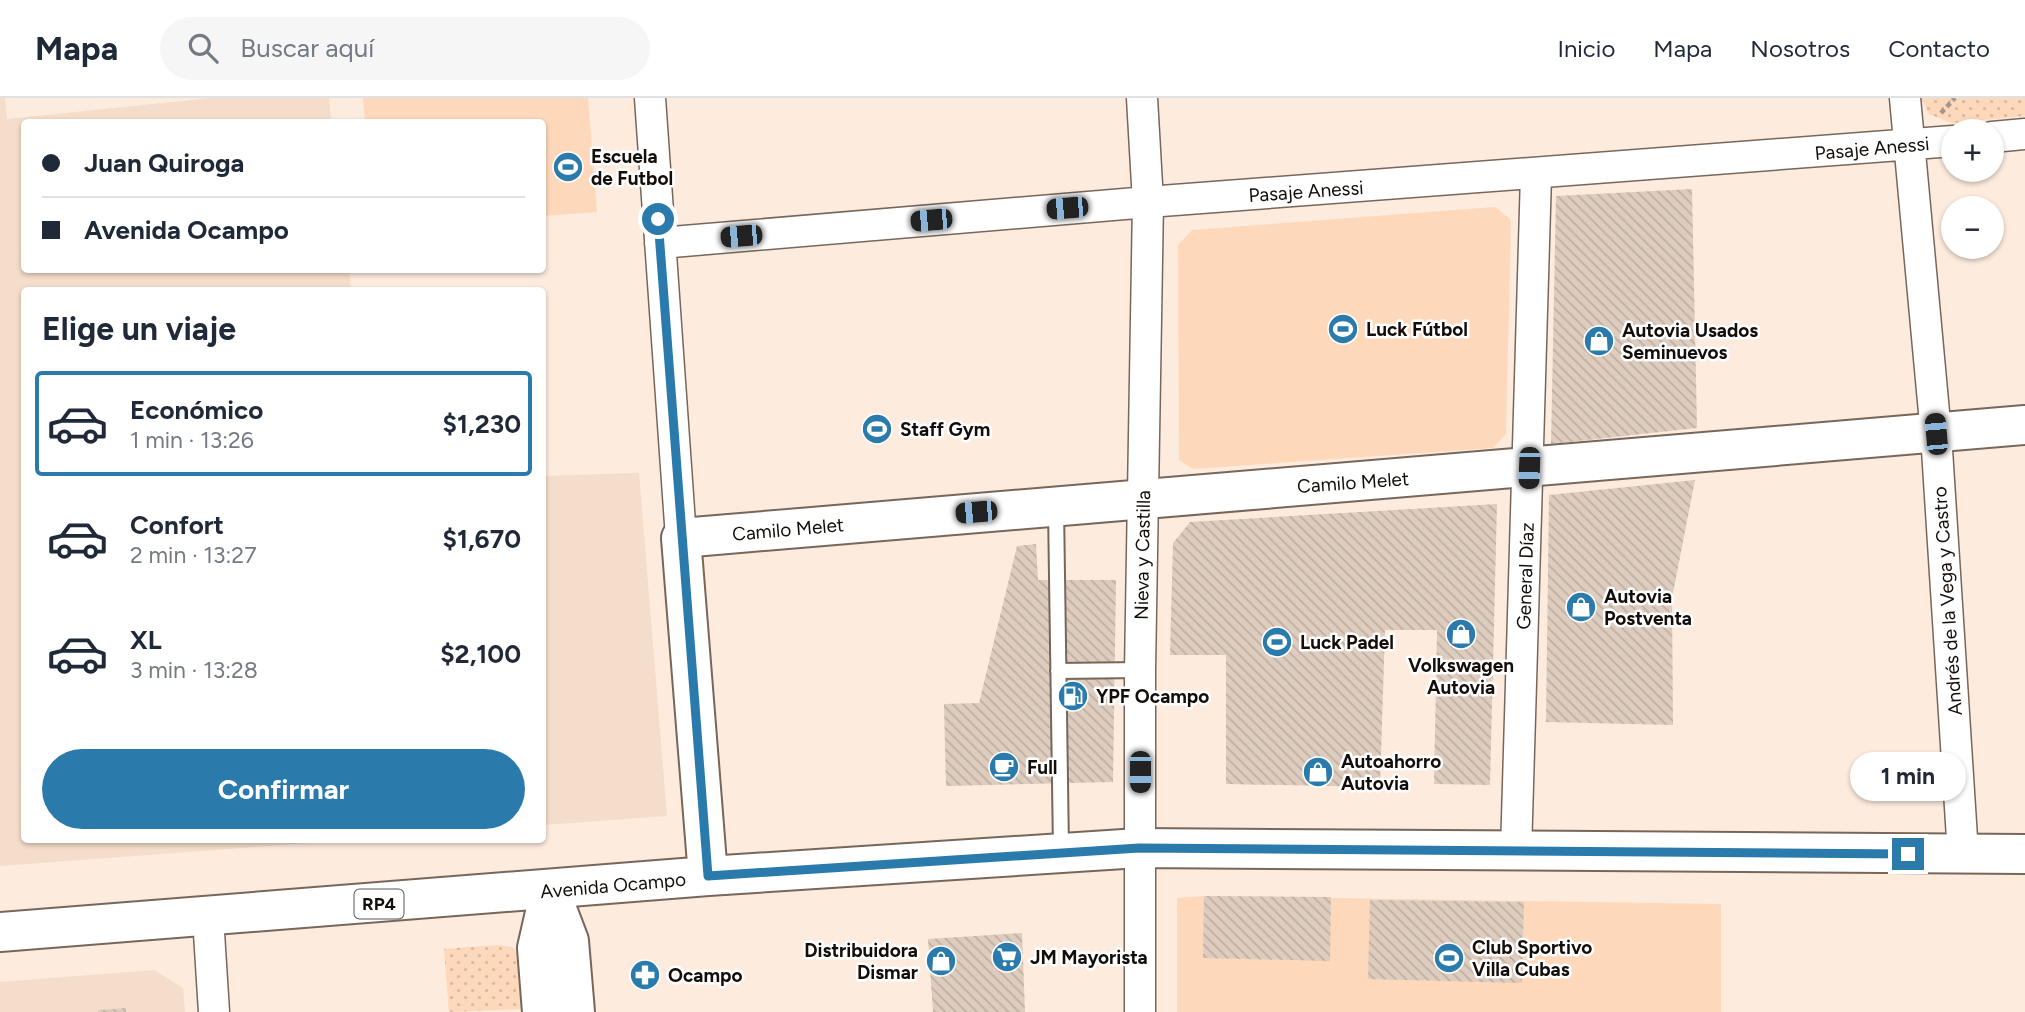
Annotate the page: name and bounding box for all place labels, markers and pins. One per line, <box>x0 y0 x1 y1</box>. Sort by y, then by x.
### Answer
place label: Escuela de Futbol <box>591 145 673 190</box>
sports icon: Escuela de Futbol <box>551 150 585 184</box>
sports icon: Luck Fútbol <box>1326 312 1360 346</box>
place label: Luck Fútbol <box>1366 318 1468 341</box>
place label: Autovia Usados Seminuevos <box>1622 319 1758 364</box>
shop icon: Autovia Usados Seminuevos <box>1582 324 1616 358</box>
sports icon: Staff Gym <box>860 412 894 446</box>
place label: Staff Gym <box>900 418 990 441</box>
place label: Autovia Postventa <box>1604 585 1692 630</box>
shop icon: Autovia Postventa <box>1564 590 1598 624</box>
shop icon: Volkswagen Autovia <box>1444 617 1478 651</box>
sports icon: Luck Padel <box>1260 625 1294 659</box>
place label: Luck Padel <box>1300 631 1394 654</box>
place label: Volkswagen Autovia <box>1408 654 1514 699</box>
fuel station icon: YPF Ocampo <box>1056 679 1090 713</box>
place label: YPF Ocampo <box>1096 685 1209 708</box>
cafe icon: Full <box>987 750 1021 784</box>
place label: Autoahorro Autovia <box>1341 750 1441 795</box>
shop icon: Autoahorro Autovia <box>1301 755 1335 789</box>
place label: Full <box>1027 756 1057 779</box>
place label: Club Sportivo Villa Cubas <box>1472 936 1592 981</box>
place label: Distribuidora Dismar <box>804 939 918 984</box>
supermarket icon: JM Mayorista <box>990 940 1024 974</box>
sports icon: Club Sportivo Villa Cubas <box>1432 941 1466 975</box>
shop icon: Distribuidora Dismar <box>924 944 958 978</box>
place label: JM Mayorista <box>1030 946 1148 969</box>
pharmacy icon: Ocampo <box>628 958 662 992</box>
place label: Ocampo <box>668 964 742 987</box>

